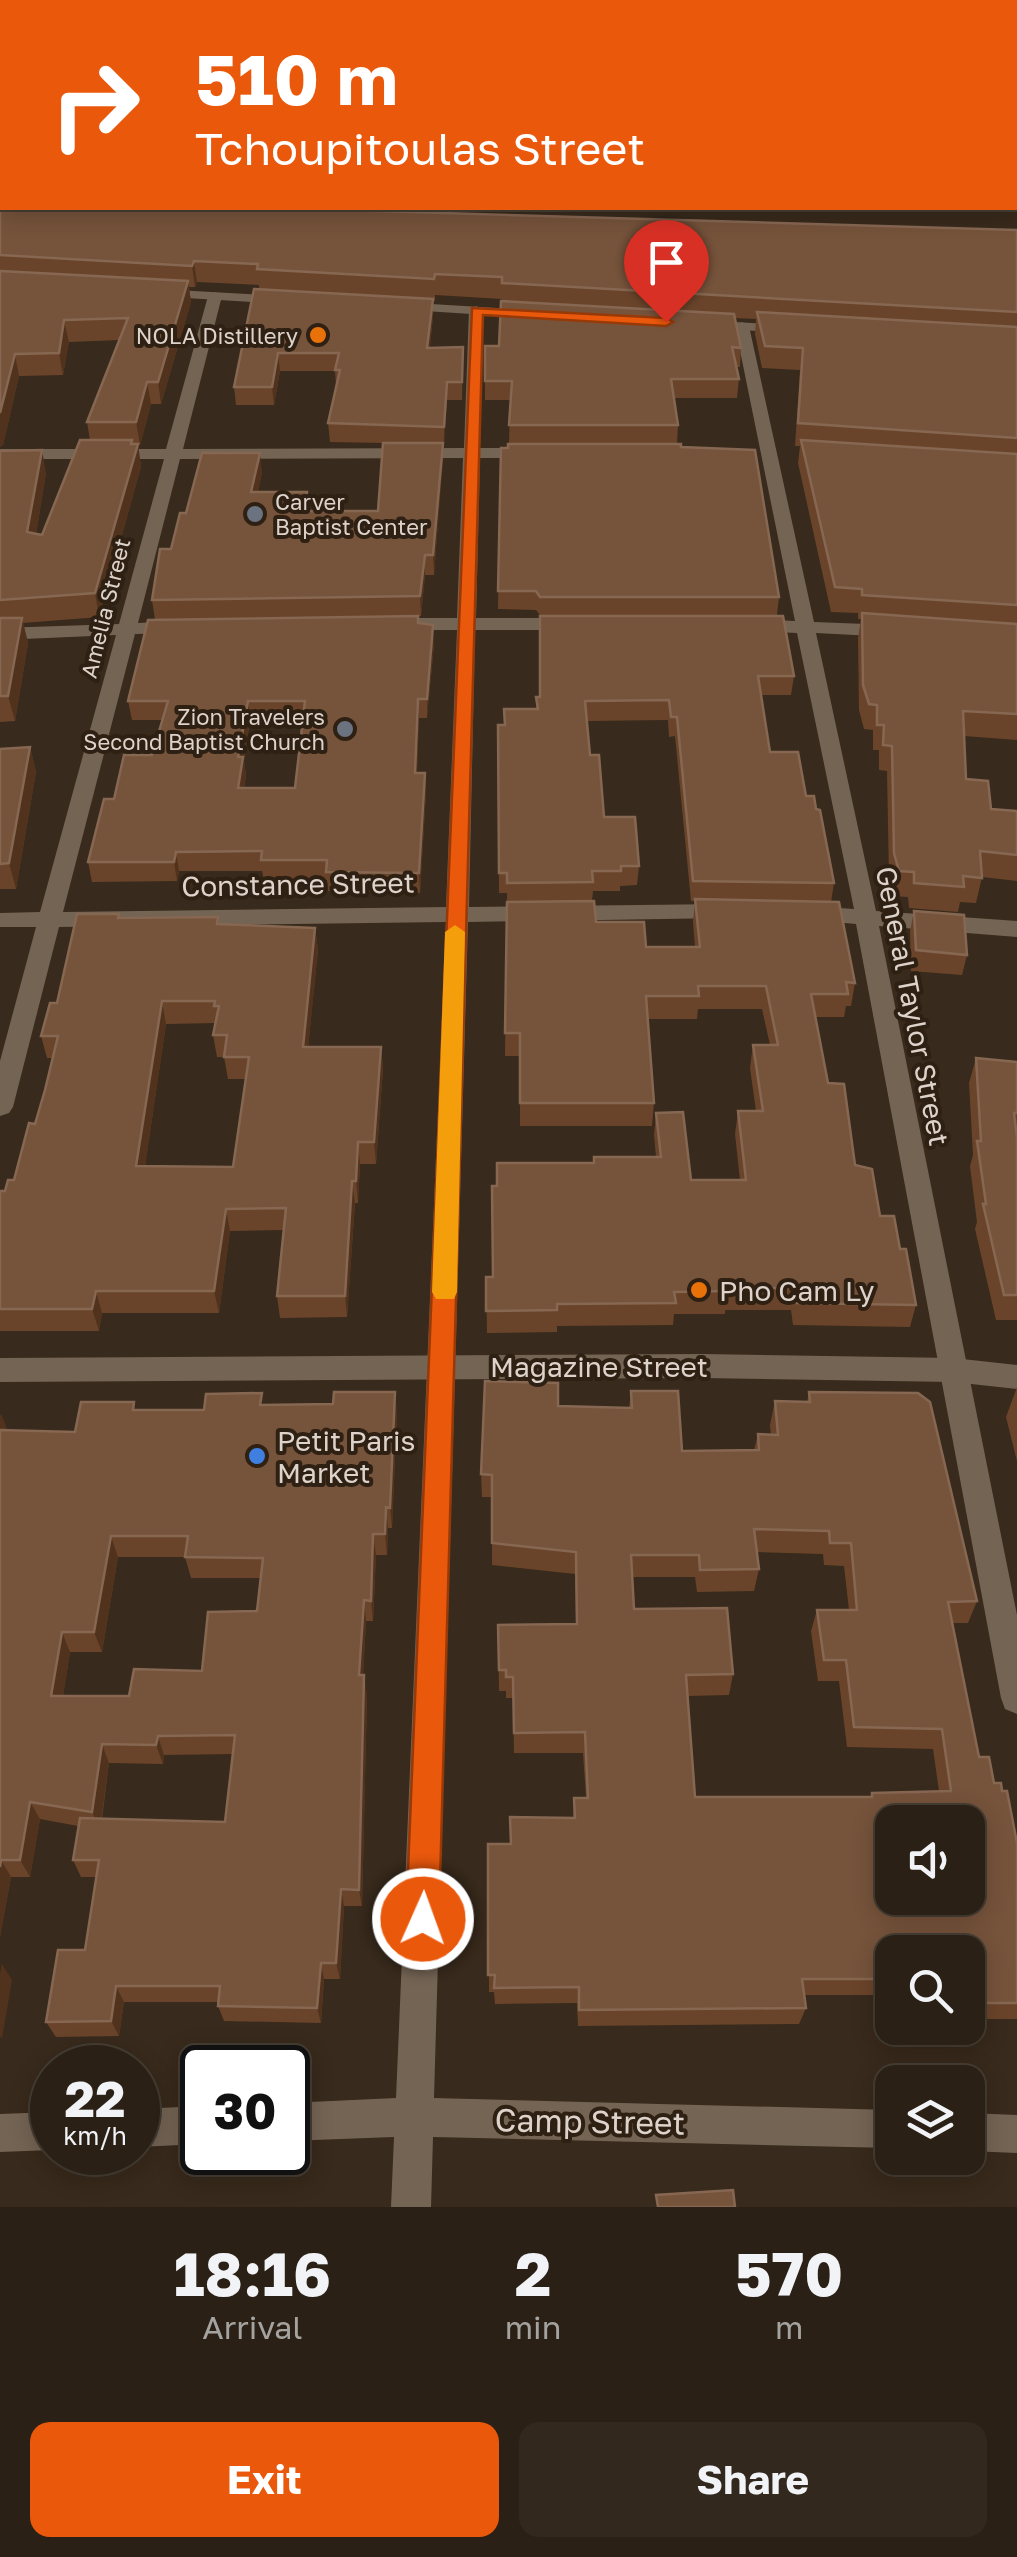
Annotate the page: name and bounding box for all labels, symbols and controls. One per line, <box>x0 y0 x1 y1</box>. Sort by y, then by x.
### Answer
text: 510 m <box>195 36 398 120</box>
icon: right <box>30 40 160 170</box>
text: Tchoupitoulas Street <box>195 121 645 175</box>
pin <box>624 220 709 323</box>
icon: arrive <box>639 235 694 290</box>
place label: NOLA Distillery <box>136 322 298 349</box>
marker: NOLA Distillery <box>307 324 329 346</box>
place label: Carver Baptist Center <box>275 488 428 540</box>
marker: Carver Baptist Center <box>244 503 266 525</box>
street label: Amelia Street <box>75 535 135 681</box>
place label: Zion Travelers Second Baptist Church <box>83 703 325 755</box>
marker: Zion Travelers Second Baptist Church <box>334 718 356 740</box>
street label: General Taylor Street <box>870 863 956 1149</box>
street label: Constance Street <box>181 865 415 903</box>
place label: Pho Cam Ly <box>719 1274 875 1307</box>
marker: Pho Cam Ly <box>688 1279 710 1301</box>
street label: Magazine Street <box>490 1350 708 1383</box>
place label: Petit Paris Market <box>277 1424 415 1489</box>
marker: Petit Paris Market <box>246 1445 268 1467</box>
map controls <box>875 1805 985 2175</box>
button: sound <box>875 1805 985 1915</box>
position arrow <box>371 1867 475 1971</box>
button: search <box>875 1935 985 2045</box>
speed limit sign: 30 <box>180 2045 310 2175</box>
button: layers <box>875 2065 985 2175</box>
text: 22 <box>64 2068 125 2128</box>
street label: Camp Street <box>494 2100 686 2142</box>
text: km/h <box>63 2120 127 2151</box>
text: 18:16 <box>174 2237 331 2309</box>
text: 2 <box>515 2237 551 2309</box>
text: 570 <box>735 2237 843 2309</box>
text: Arrival <box>202 2308 303 2346</box>
text: min <box>505 2308 561 2346</box>
text: m <box>775 2308 803 2346</box>
button: Exit <box>30 2422 499 2537</box>
button: Share <box>519 2422 987 2537</box>

